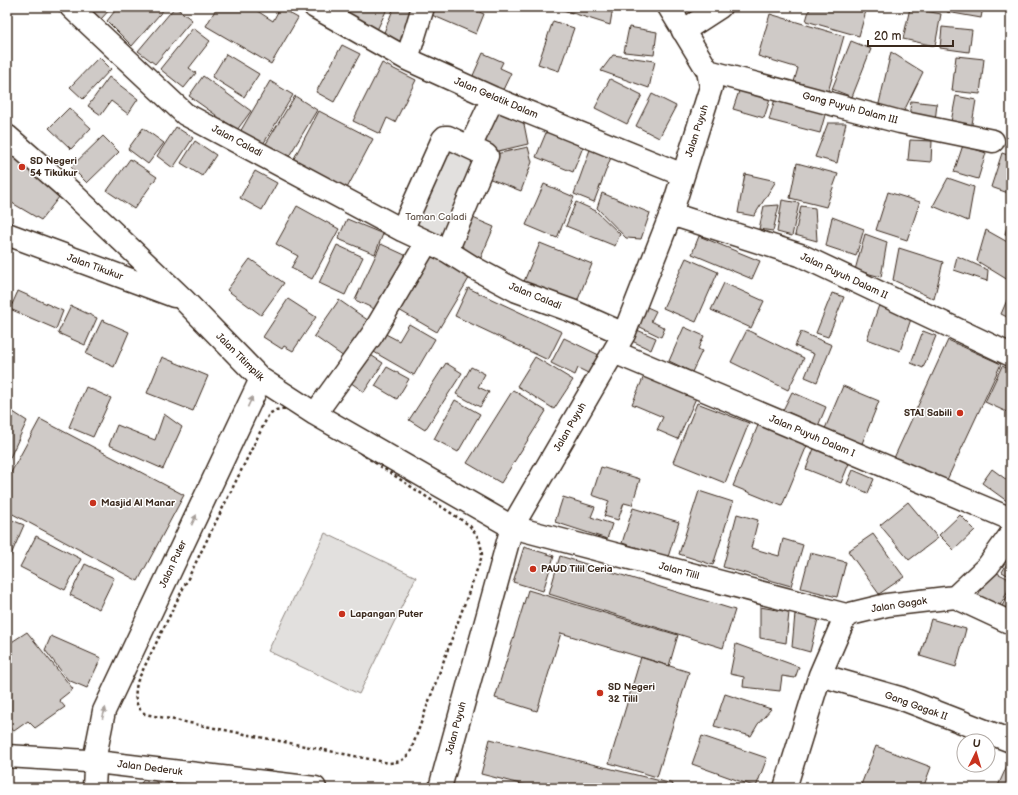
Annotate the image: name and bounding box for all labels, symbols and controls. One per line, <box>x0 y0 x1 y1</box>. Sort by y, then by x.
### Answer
scale bar <box>868 22 953 48</box>
text: 20 m <box>874 29 901 44</box>
street label: Jalan Gelatik Dalam <box>452 75 540 121</box>
street label: Gang Puyuh Dalam III <box>801 89 899 127</box>
street label: Jalan Puyuh <box>683 103 711 159</box>
street label: Jalan Caladi <box>210 123 264 159</box>
place label: SD Negeri 54 Tikukur <box>30 155 79 179</box>
marker: SD Negeri 54 Tikukur <box>17 162 27 172</box>
park label: Taman Caladi <box>405 211 467 223</box>
street label: Jalan Tikukur <box>65 251 125 283</box>
street label: Jalan Puyuh Dalam II <box>798 251 890 301</box>
street label: Jalan Caladi <box>507 280 563 312</box>
street label: Jalan Titimplik <box>213 330 267 384</box>
one-way arrow <box>247 396 253 408</box>
street label: Jalan Puyuh <box>551 400 589 454</box>
place label: STAI Sabili <box>904 407 952 419</box>
marker: STAI Sabili <box>955 408 965 418</box>
street label: Jalan Puyuh Dalam I <box>767 413 857 459</box>
place label: Masjid Al Manar <box>101 497 176 509</box>
marker: Masjid Al Manar <box>88 498 98 508</box>
one-way arrow <box>191 514 197 525</box>
street label: Jalan Puter <box>157 538 189 590</box>
street label: Jalan Tilil <box>657 560 701 582</box>
place label: PAUD Tilil Ceria <box>541 563 613 575</box>
marker: PAUD Tilil Ceria <box>528 564 538 574</box>
street label: Jalan Gagak <box>870 595 928 615</box>
place label: Lapangan Puter <box>350 608 424 620</box>
marker: Lapangan Puter <box>337 609 347 619</box>
place label: SD Negeri 32 Tilil <box>608 681 655 705</box>
marker: SD Negeri 32 Tilil <box>595 688 605 698</box>
street label: Gang Gagak II <box>883 689 949 723</box>
street label: Jalan Puyuh <box>443 700 469 756</box>
one-way arrow <box>101 707 107 719</box>
north arrow <box>956 733 996 773</box>
text: U <box>972 737 981 750</box>
street label: Jalan Dederuk <box>117 758 183 778</box>

